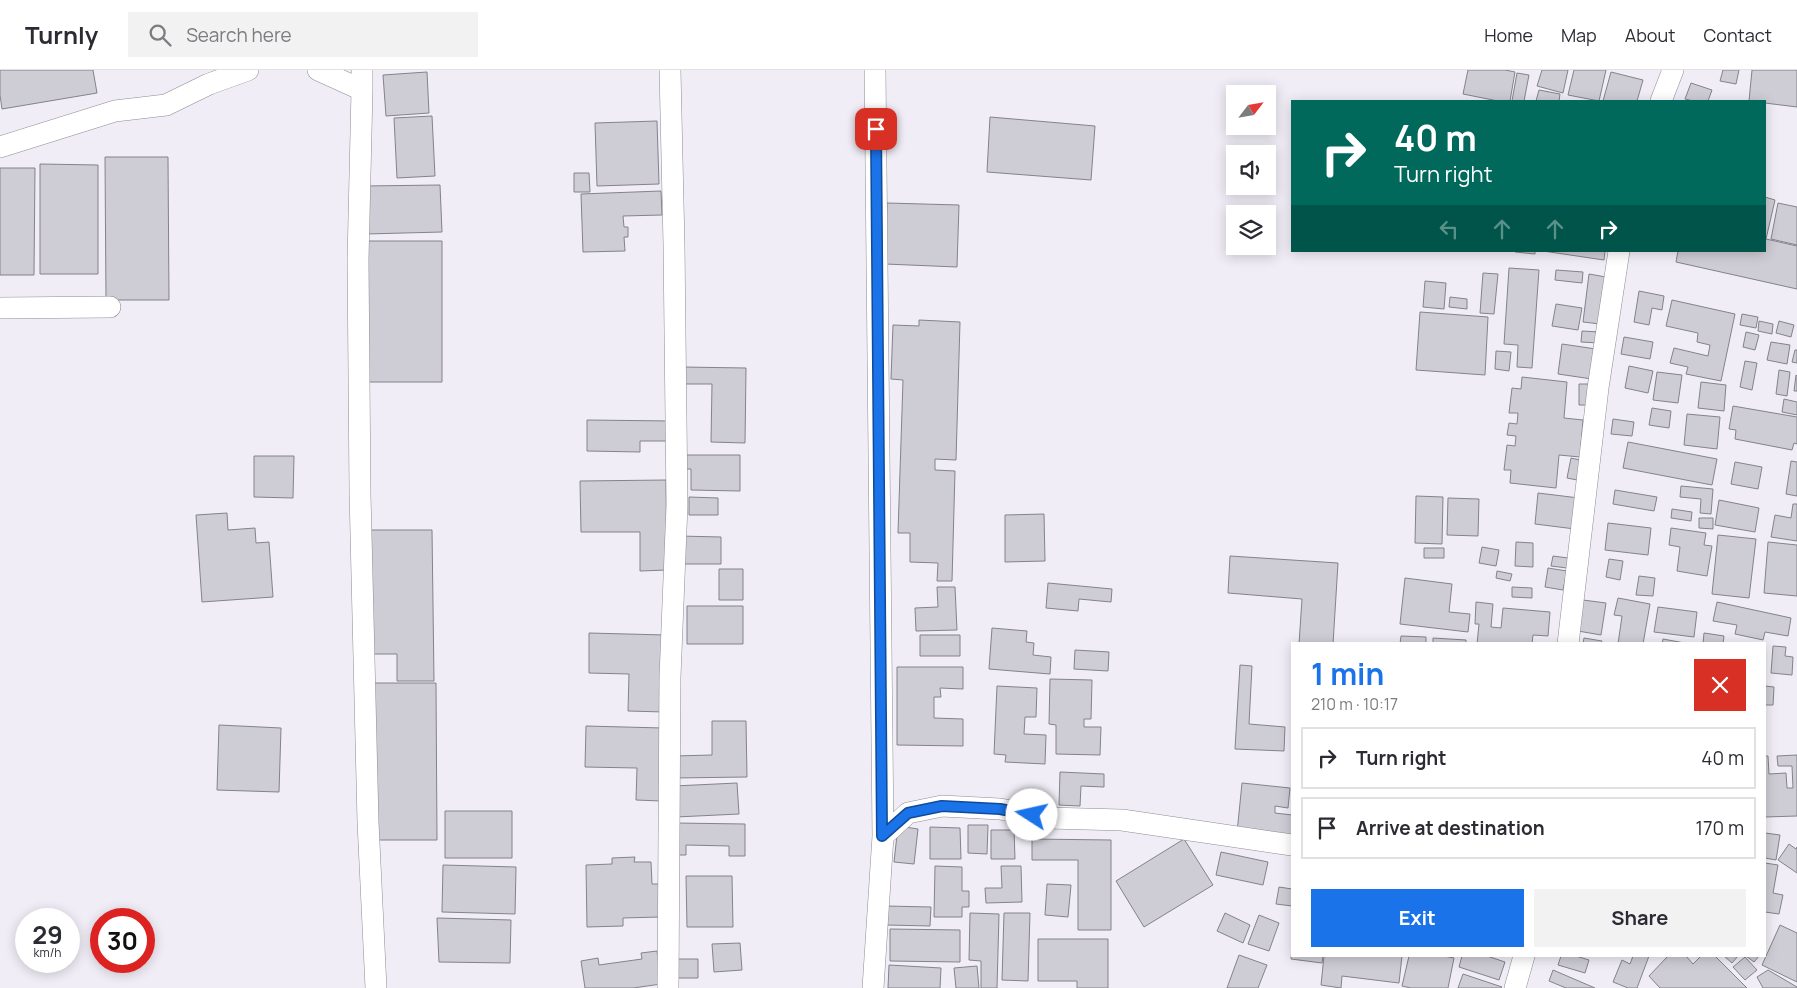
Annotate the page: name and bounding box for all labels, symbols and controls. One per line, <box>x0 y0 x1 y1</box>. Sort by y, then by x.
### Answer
search box <box>128 12 478 57</box>
text: Turnly <box>25 18 98 51</box>
icon: search <box>146 21 174 49</box>
text: Search here <box>186 22 292 48</box>
text: Home <box>1484 23 1533 47</box>
text: Map <box>1561 23 1597 47</box>
text: About <box>1625 23 1675 47</box>
text: Contact <box>1703 23 1772 47</box>
north arrow <box>1226 85 1276 135</box>
map controls <box>1226 85 1276 255</box>
pin <box>855 108 897 150</box>
text: 40 m <box>1394 114 1477 162</box>
icon: arrive <box>862 115 890 143</box>
icon: right <box>1311 120 1376 185</box>
button: sound <box>1226 145 1276 195</box>
text: Turn right <box>1394 159 1492 189</box>
button: layers <box>1226 205 1276 255</box>
icon: left <box>1435 215 1463 243</box>
icon: ahead <box>1488 215 1516 243</box>
icon: ahead <box>1541 215 1569 243</box>
icon: right <box>1594 215 1622 243</box>
text: 1 min <box>1311 653 1384 694</box>
button: close <box>1694 659 1746 711</box>
text: 210 m · 10:17 <box>1311 693 1398 715</box>
icon: right <box>1313 744 1341 772</box>
text: Turn right <box>1356 745 1446 771</box>
text: 40 m <box>1701 745 1744 771</box>
position arrow <box>1005 788 1057 840</box>
icon: arrive <box>1313 814 1341 842</box>
text: Arrive at destination <box>1356 815 1545 841</box>
text: 170 m <box>1696 815 1744 841</box>
button: Exit <box>1311 889 1524 947</box>
button: Share <box>1534 889 1746 947</box>
speed limit sign: 30 <box>90 908 155 973</box>
text: 29 <box>32 917 63 952</box>
text: km/h <box>34 944 61 961</box>

